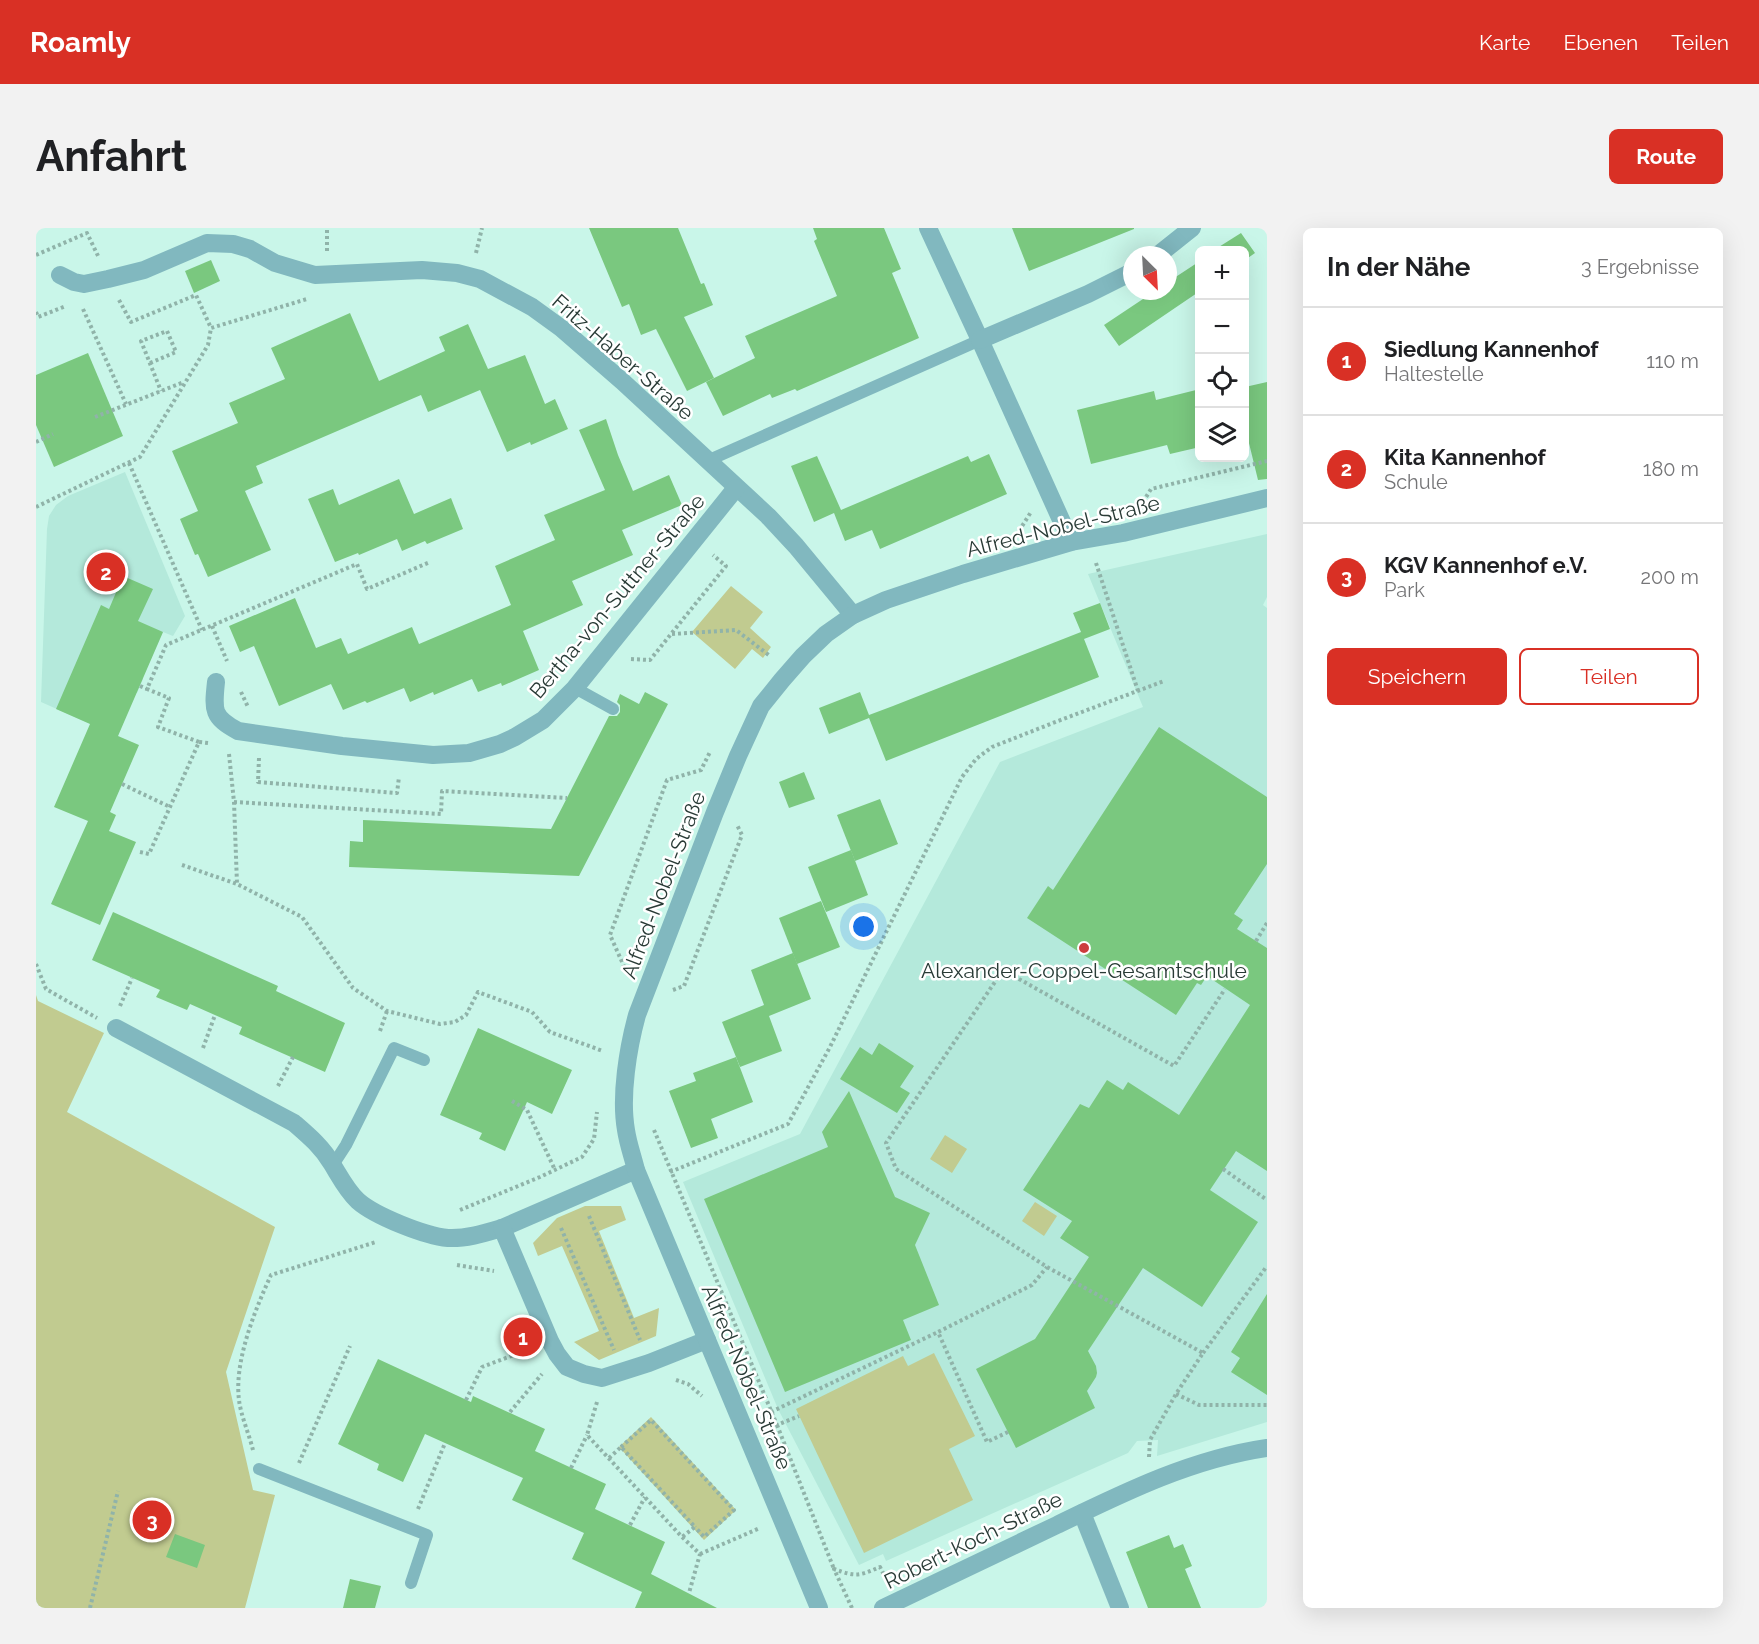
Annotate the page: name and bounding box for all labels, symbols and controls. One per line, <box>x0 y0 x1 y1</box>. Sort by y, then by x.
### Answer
text: Roamly <box>30 26 131 59</box>
text: Karte <box>1479 30 1530 55</box>
text: Ebenen <box>1563 30 1638 55</box>
text: Teilen <box>1671 30 1729 55</box>
button: Route <box>1609 129 1723 184</box>
text: Anfahrt <box>36 132 187 181</box>
north arrow <box>1123 246 1177 300</box>
map controls <box>1195 246 1249 462</box>
button: + <box>1195 246 1249 300</box>
text: In der Nähe <box>1327 252 1470 282</box>
text: 3 Ergebnisse <box>1581 255 1699 279</box>
street label: Fritz-Haber-Straße <box>547 289 699 425</box>
button: − <box>1195 300 1249 354</box>
text: Siedlung Kannenhof <box>1384 336 1599 362</box>
text: 1 <box>1342 349 1351 373</box>
text: 110 m <box>1646 349 1699 373</box>
button: locate <box>1195 354 1249 408</box>
text: Haltestelle <box>1384 362 1484 386</box>
button: layers <box>1195 408 1249 462</box>
text: Kita Kannenhof <box>1384 444 1546 470</box>
text: 2 <box>1341 457 1352 481</box>
text: 180 m <box>1643 457 1699 481</box>
text: Schule <box>1384 470 1448 494</box>
street label: Bertha-von-Suttner-Straße <box>524 489 710 703</box>
street label: Alfred-Nobel-Straße <box>964 490 1162 562</box>
pin: 2 <box>86 550 126 594</box>
text: KGV Kannenhof e.V. <box>1384 552 1588 578</box>
text: 3 <box>1341 565 1352 589</box>
text: 200 m <box>1641 565 1699 589</box>
text: Park <box>1384 578 1425 602</box>
button: Speichern <box>1327 648 1507 705</box>
button: Teilen <box>1519 648 1699 705</box>
street label: Alfred-Nobel-Straße <box>616 788 710 982</box>
your location <box>849 912 878 941</box>
marker: Alexander-Coppel-Gesamtschule <box>1077 941 1091 955</box>
place label: Alexander-Coppel-Gesamtschule <box>921 958 1247 983</box>
street label: Alfred-Nobel-Straße <box>697 1281 797 1473</box>
pin: 1 <box>504 1314 542 1360</box>
street label: Robert-Koch-Straße <box>880 1486 1066 1594</box>
pin: 3 <box>132 1498 172 1542</box>

